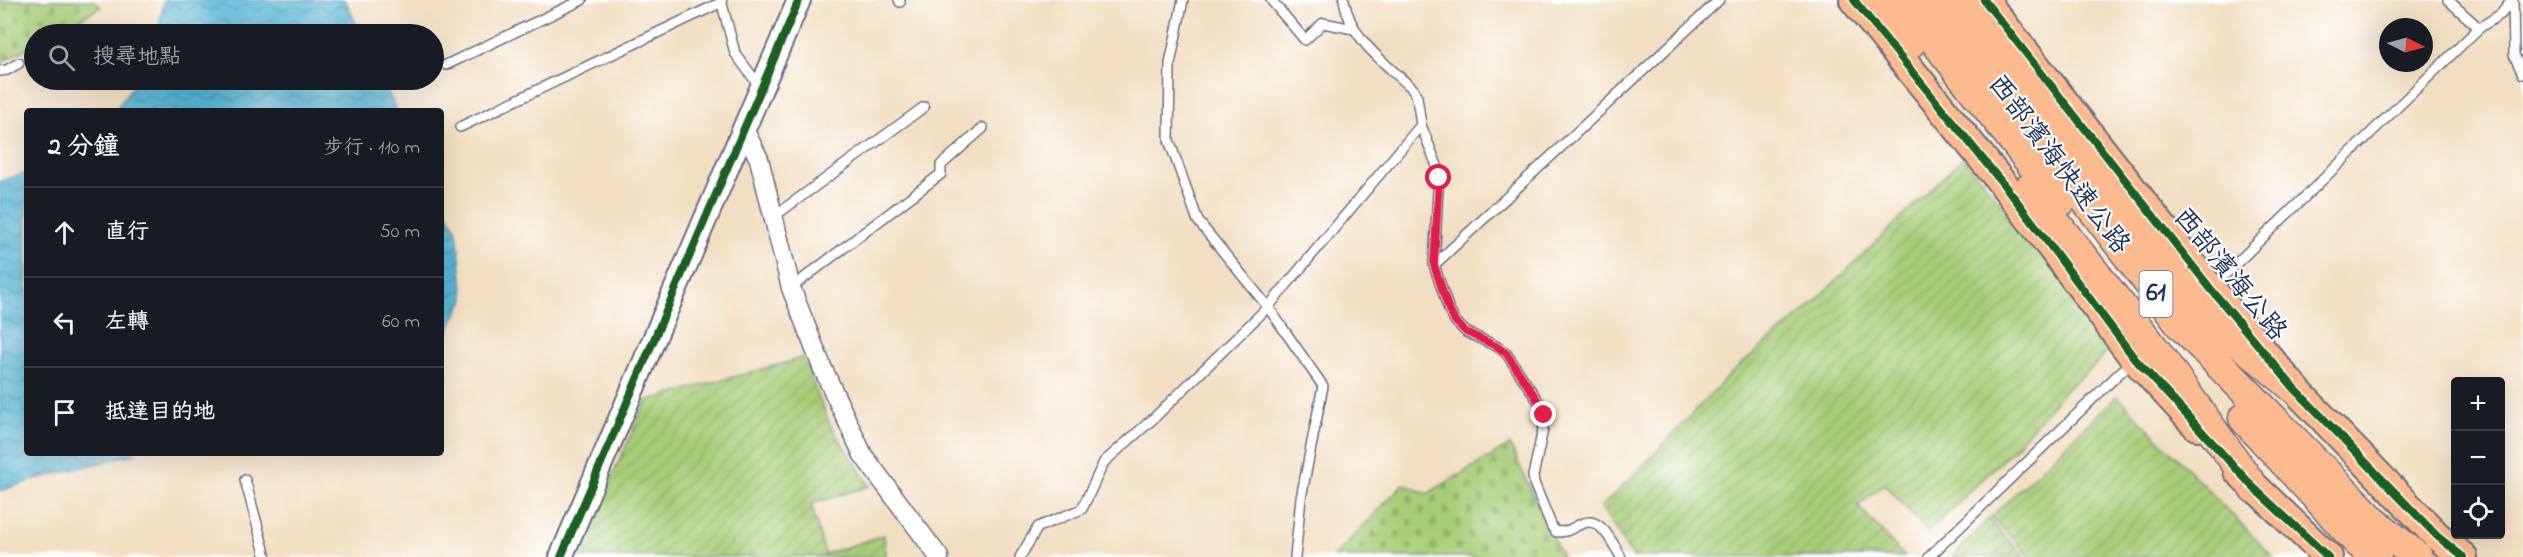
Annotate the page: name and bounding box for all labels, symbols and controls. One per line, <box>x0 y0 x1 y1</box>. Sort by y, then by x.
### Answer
north arrow <box>2379 18 2433 72</box>
search box <box>24 24 444 90</box>
icon: search <box>45 41 78 74</box>
text: 搜尋地點 <box>93 42 181 74</box>
street label: 西部濱海快速公路 <box>1977 67 2139 263</box>
text: 2 分鐘 <box>48 129 119 167</box>
text: 步行 · 110 m <box>324 134 420 163</box>
route start <box>1425 164 1451 190</box>
street label: 西部濱海公路 <box>2163 200 2295 350</box>
icon: ahead <box>48 216 81 249</box>
text: 直行 <box>105 217 149 249</box>
text: 50 m <box>379 218 420 247</box>
road number: 61 <box>2140 271 2172 317</box>
icon: left <box>48 306 81 339</box>
text: 左轉 <box>105 307 149 339</box>
text: 60 m <box>382 308 420 337</box>
map controls <box>2451 377 2505 539</box>
button: + <box>2451 377 2505 431</box>
icon: arrive <box>48 396 81 429</box>
text: 抵達目的地 <box>105 397 215 429</box>
route end <box>1530 401 1556 427</box>
button: − <box>2451 431 2505 485</box>
button: locate <box>2451 485 2505 539</box>

